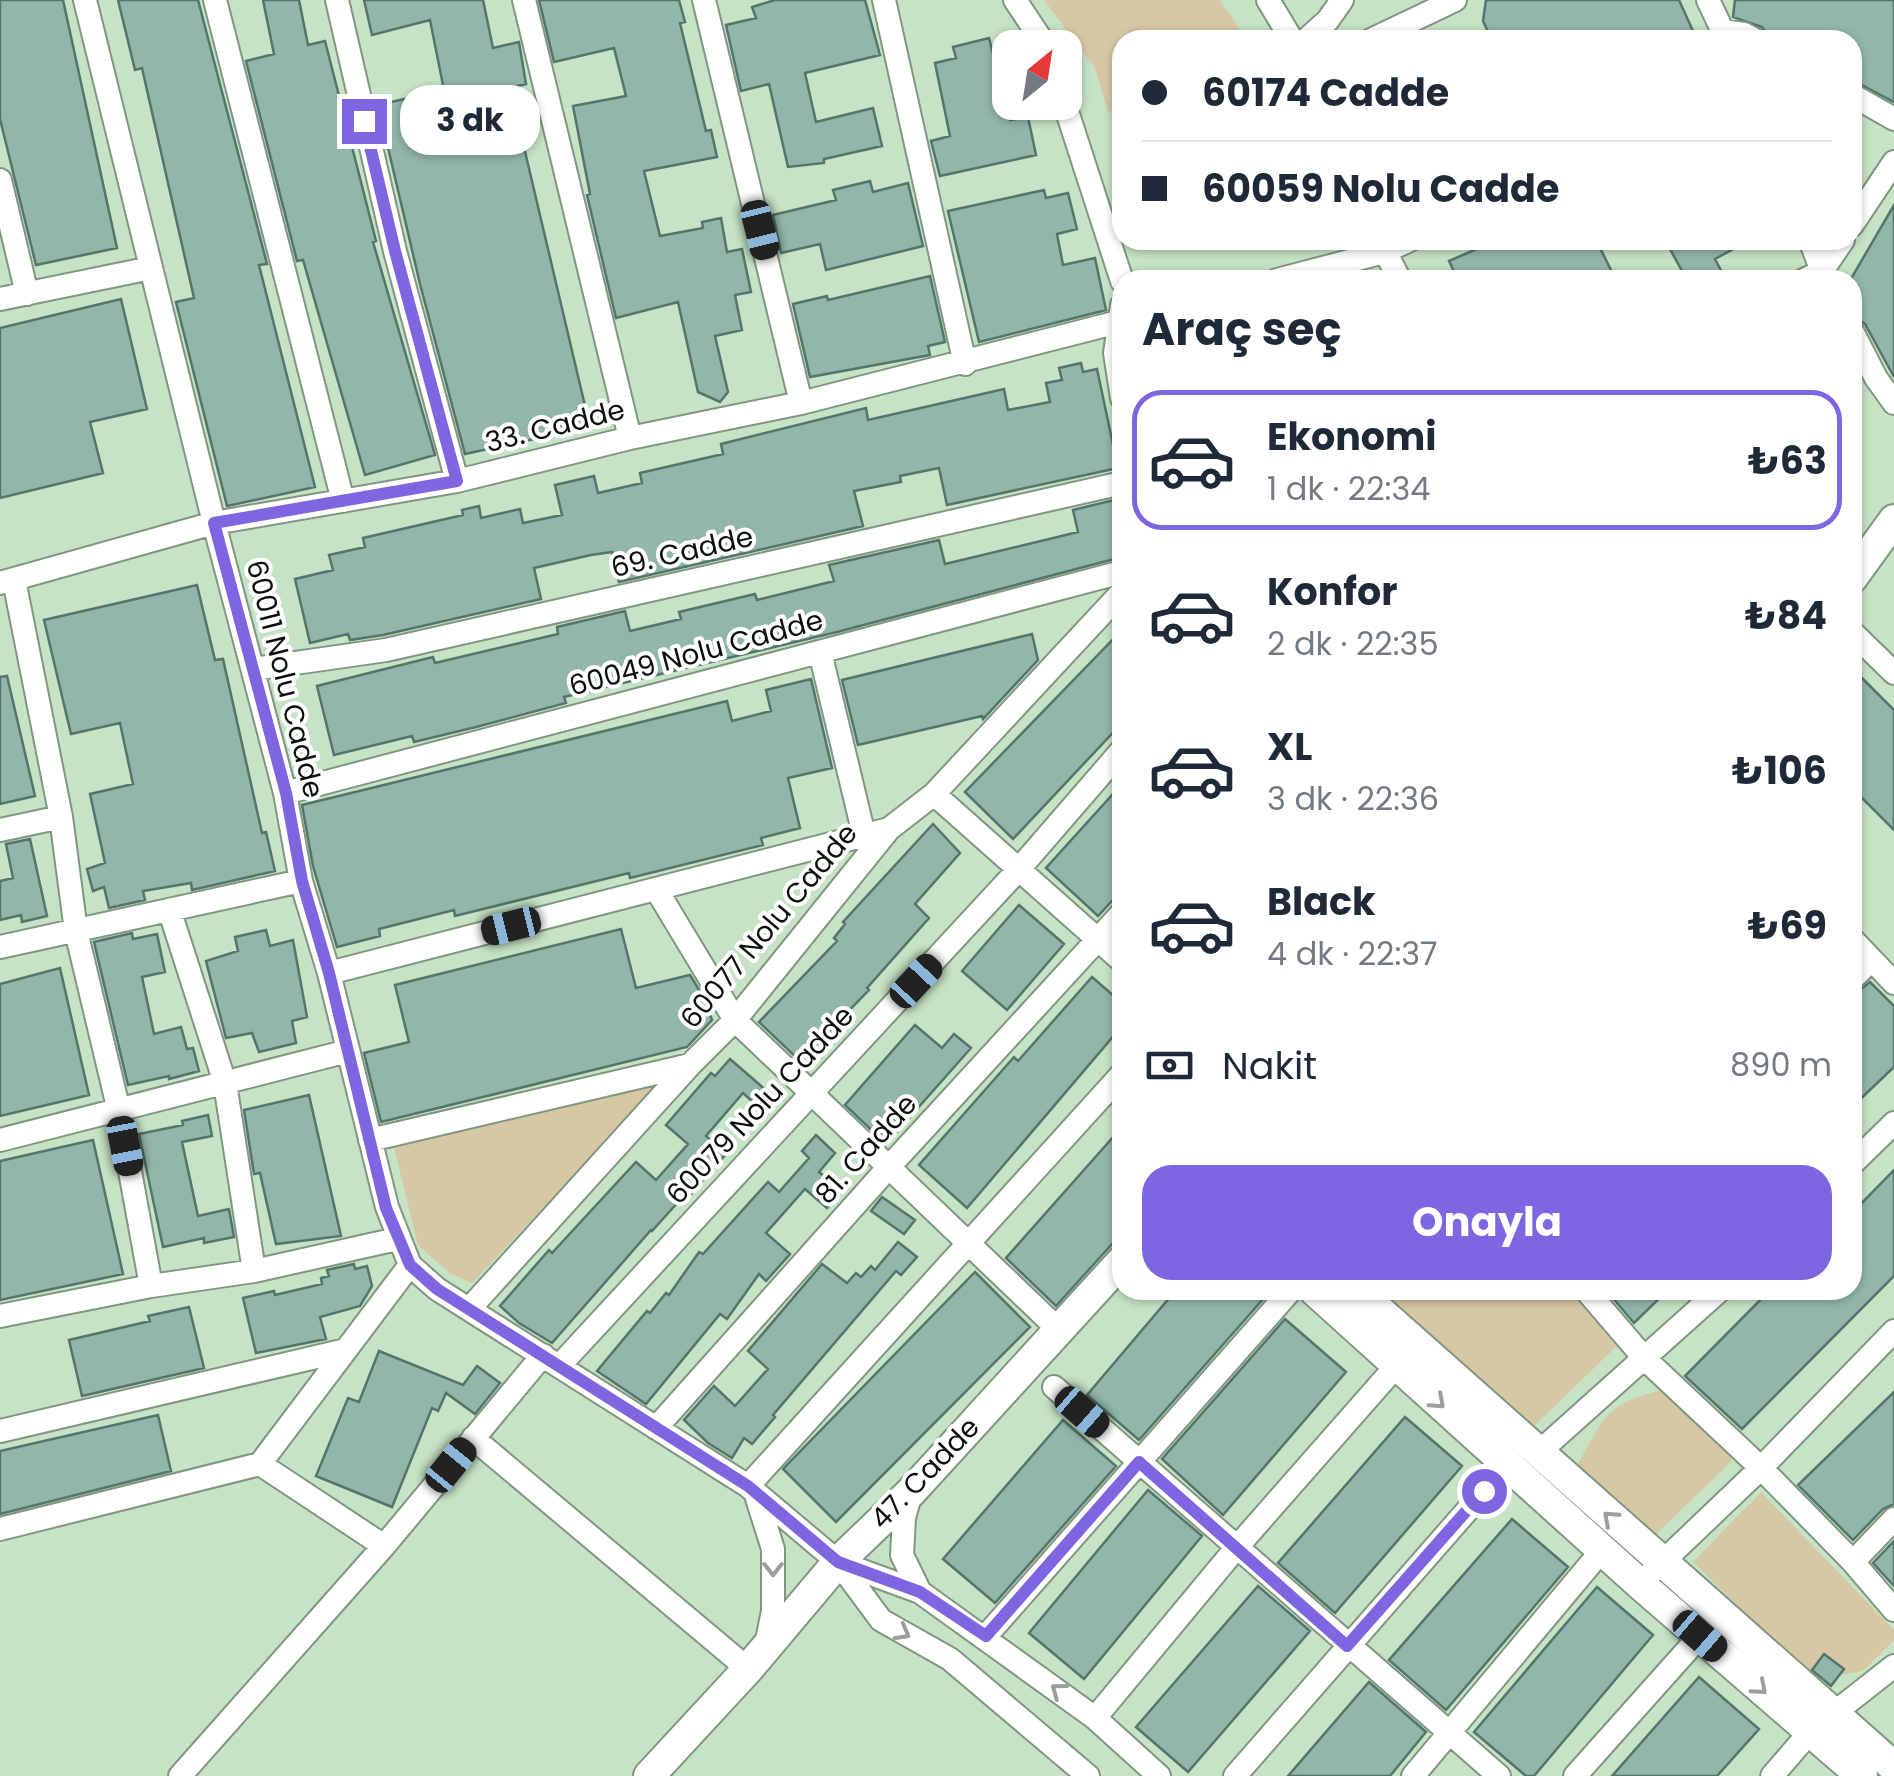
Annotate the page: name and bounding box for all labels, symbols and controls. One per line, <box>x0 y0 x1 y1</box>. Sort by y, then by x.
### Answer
north arrow <box>992 30 1082 120</box>
map controls <box>992 30 1082 120</box>
text: 60174 Cadde <box>1202 66 1449 119</box>
callout: 3 dk <box>399 86 539 156</box>
text: 3 dk <box>436 97 504 142</box>
route end <box>342 99 387 144</box>
text: 60059 Nolu Cadde <box>1202 162 1559 215</box>
car <box>738 197 782 263</box>
text: Araç seç <box>1142 298 1342 361</box>
street label: 33. Cadde <box>481 390 629 462</box>
text: Ekonomi <box>1267 410 1437 463</box>
icon: car <box>1147 415 1237 505</box>
text: ₺63 <box>1748 434 1827 487</box>
text: 1 dk · 22:34 <box>1267 466 1430 511</box>
street label: 69. Cadde <box>607 517 757 587</box>
street label: 60011 Nolu Cadde <box>237 556 333 802</box>
text: Konfor <box>1267 565 1397 618</box>
icon: car <box>1147 570 1237 660</box>
text: ₺84 <box>1745 589 1827 642</box>
street label: 60049 Nolu Cadde <box>565 600 827 706</box>
text: 2 dk · 22:35 <box>1267 621 1439 666</box>
text: XL <box>1267 720 1312 773</box>
icon: car <box>1147 725 1237 815</box>
text: ₺106 <box>1732 744 1827 797</box>
text: 3 dk · 22:36 <box>1267 776 1439 821</box>
street label: 60077 Nolu Cadde <box>672 815 866 1037</box>
text: Black <box>1267 875 1376 928</box>
icon: car <box>1147 880 1237 970</box>
text: ₺69 <box>1748 899 1827 952</box>
car <box>478 904 544 948</box>
text: 4 dk · 22:37 <box>1267 931 1438 976</box>
car <box>885 949 947 1013</box>
street label: 60079 Nolu Cadde <box>657 997 863 1213</box>
icon: cash <box>1142 1038 1197 1093</box>
text: Nakit <box>1222 1039 1317 1092</box>
text: 890 m <box>1730 1042 1832 1087</box>
street label: 81. Cadde <box>806 1086 926 1212</box>
car <box>105 1114 145 1178</box>
button: Onayla <box>1142 1165 1832 1280</box>
car <box>1050 1381 1114 1443</box>
one-way arrow <box>1426 1391 1445 1409</box>
street label: 47. Cadde <box>862 1408 988 1538</box>
car <box>420 1432 482 1498</box>
route start <box>1462 1469 1507 1514</box>
one-way arrow <box>1603 1511 1622 1529</box>
one-way arrow <box>762 1562 784 1577</box>
car <box>1668 1605 1732 1667</box>
one-way arrow <box>892 1620 910 1640</box>
one-way arrow <box>1748 1676 1767 1694</box>
one-way arrow <box>1051 1685 1069 1702</box>

